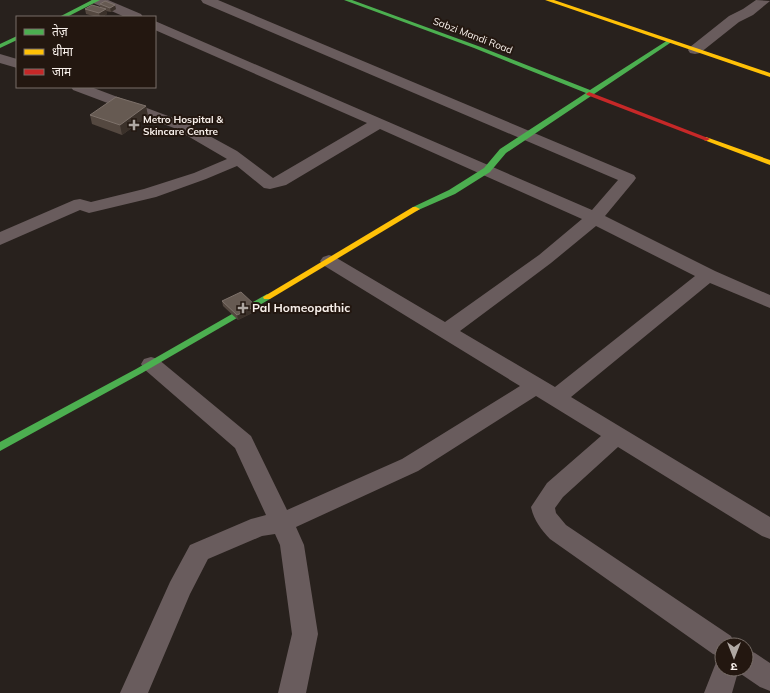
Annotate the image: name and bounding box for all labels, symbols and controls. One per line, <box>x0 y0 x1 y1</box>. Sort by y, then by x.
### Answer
street label: Sabzi Mandi Road <box>431 14 514 57</box>
legend <box>16 16 156 88</box>
text: तेज़ <box>52 24 69 39</box>
text: धीमा <box>52 44 74 59</box>
text: जाम <box>52 64 72 79</box>
place label: Metro Hospital & Skincare Centre <box>143 113 224 138</box>
marker: Metro Hospital & Skincare Centre <box>128 119 140 131</box>
place label: Pal Homeopathic <box>252 300 350 315</box>
marker: Pal Homeopathic <box>237 302 249 314</box>
north arrow <box>714 637 754 677</box>
text: उ <box>730 660 737 674</box>

